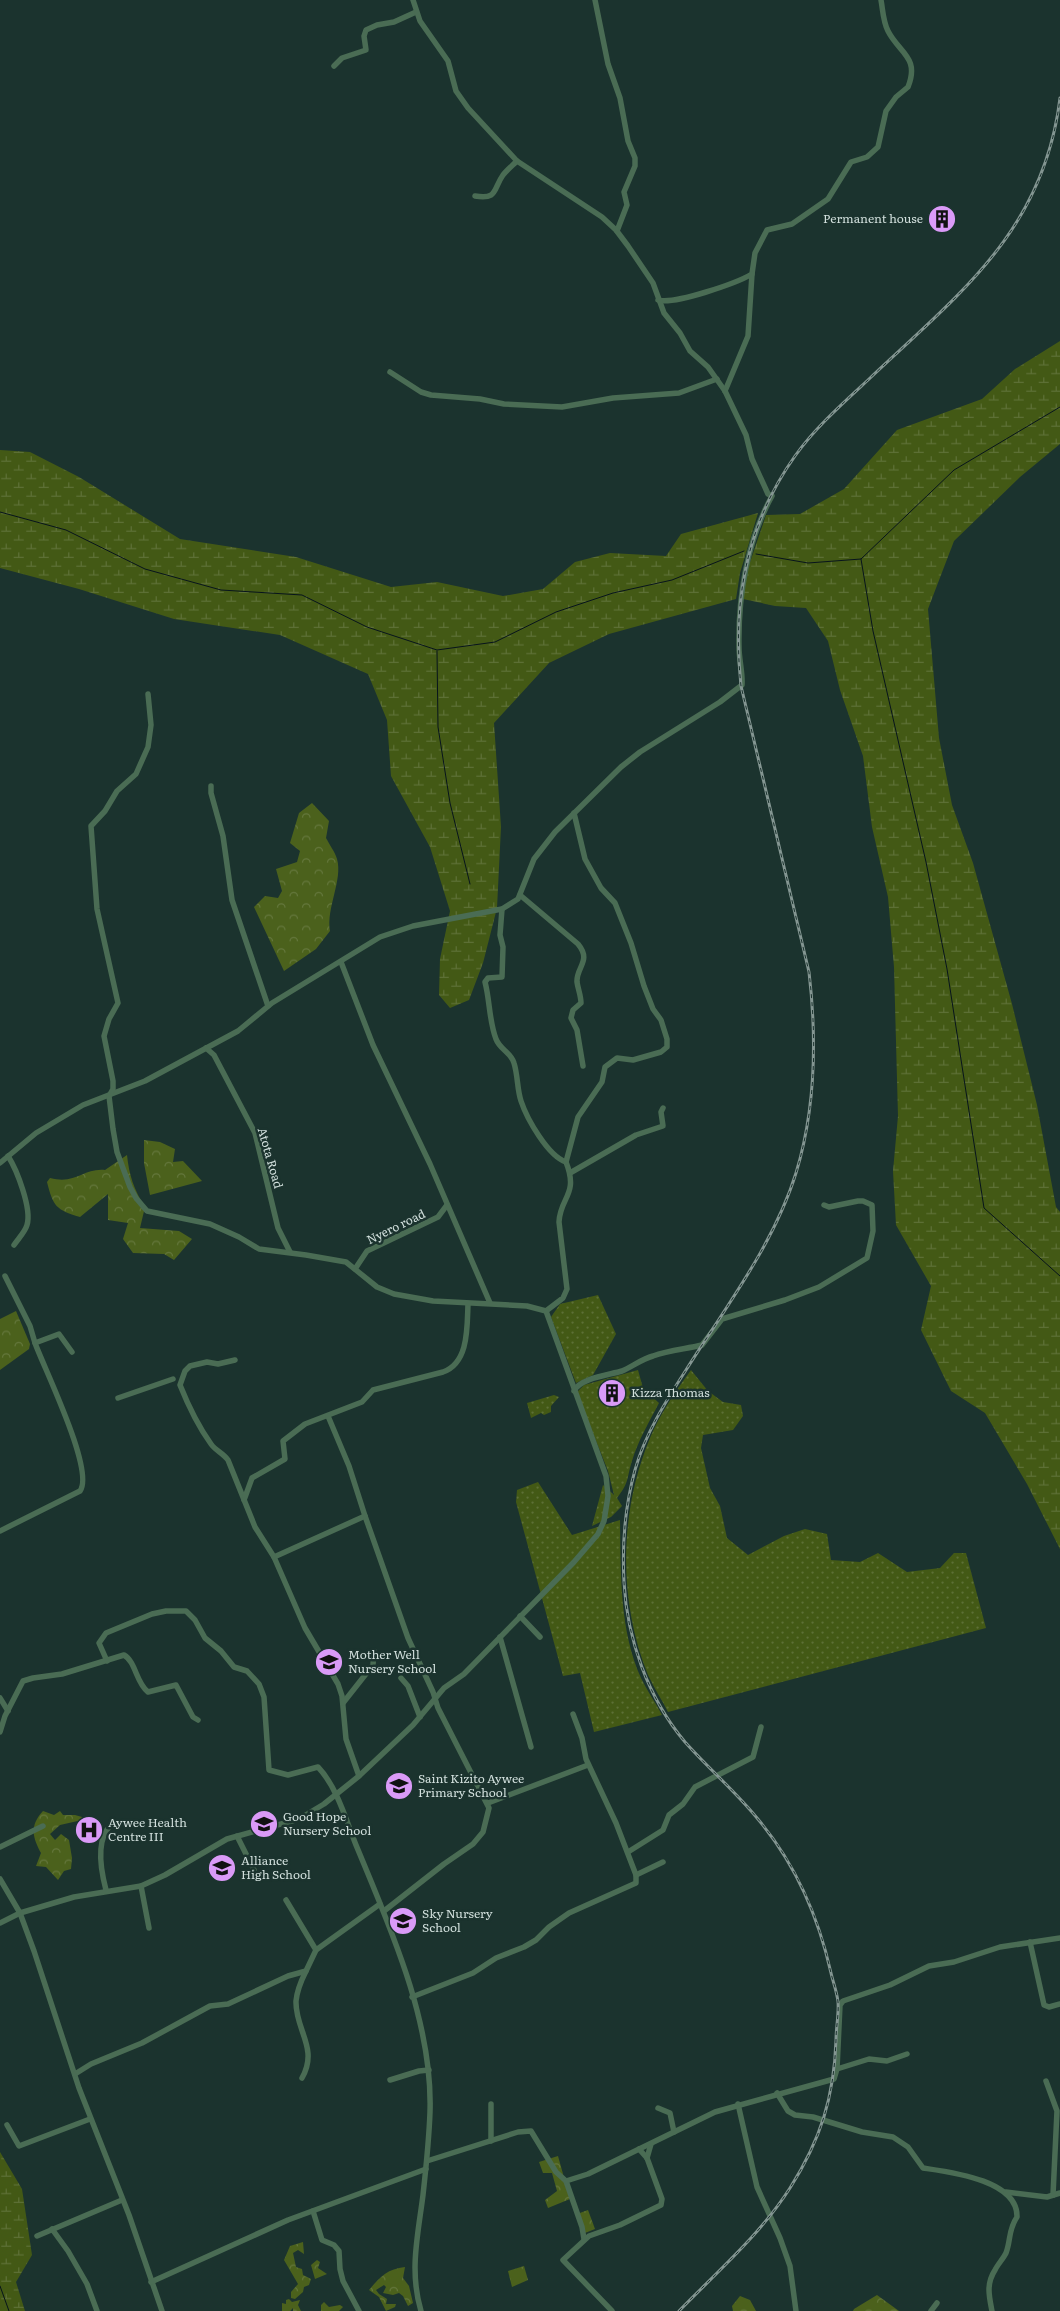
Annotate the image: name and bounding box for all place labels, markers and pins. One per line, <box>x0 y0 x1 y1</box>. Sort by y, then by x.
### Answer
building icon: Permanent house <box>927 204 957 234</box>
place label: Permanent house <box>823 209 923 227</box>
building icon: Kizza Thomas <box>597 1378 627 1408</box>
place label: Kizza Thomas <box>631 1383 710 1401</box>
place label: Mother Well Nursery School <box>348 1645 436 1677</box>
school or university icon: Mother Well Nursery School <box>314 1647 344 1677</box>
place label: Saint Kizito Aywee Primary School <box>418 1769 524 1801</box>
school or university icon: Saint Kizito Aywee Primary School <box>384 1771 414 1801</box>
place label: Good Hope Nursery School <box>283 1807 371 1839</box>
school or university icon: Good Hope Nursery School <box>249 1809 279 1839</box>
place label: Aywee Health Centre III <box>108 1813 187 1845</box>
hospital icon: Aywee Health Centre III <box>74 1815 104 1845</box>
place label: Alliance High School <box>241 1851 311 1883</box>
school or university icon: Alliance High School <box>207 1853 237 1883</box>
place label: Sky Nursery School <box>422 1904 493 1936</box>
school or university icon: Sky Nursery School <box>388 1906 418 1936</box>

